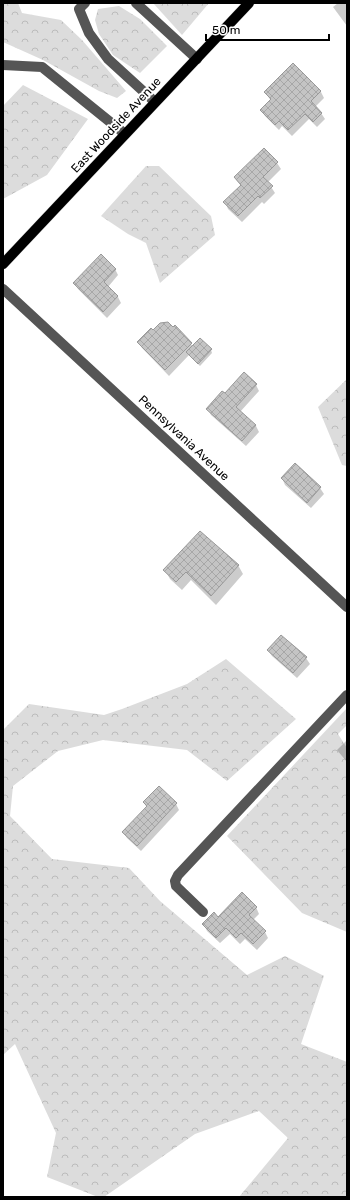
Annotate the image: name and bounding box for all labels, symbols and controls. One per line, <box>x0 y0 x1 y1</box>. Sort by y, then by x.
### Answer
scale bar <box>206 16 329 42</box>
text: 50 m <box>212 23 240 37</box>
street label: East Woodside Avenue <box>68 74 164 176</box>
street label: Pennsylvania Avenue <box>136 392 232 484</box>

